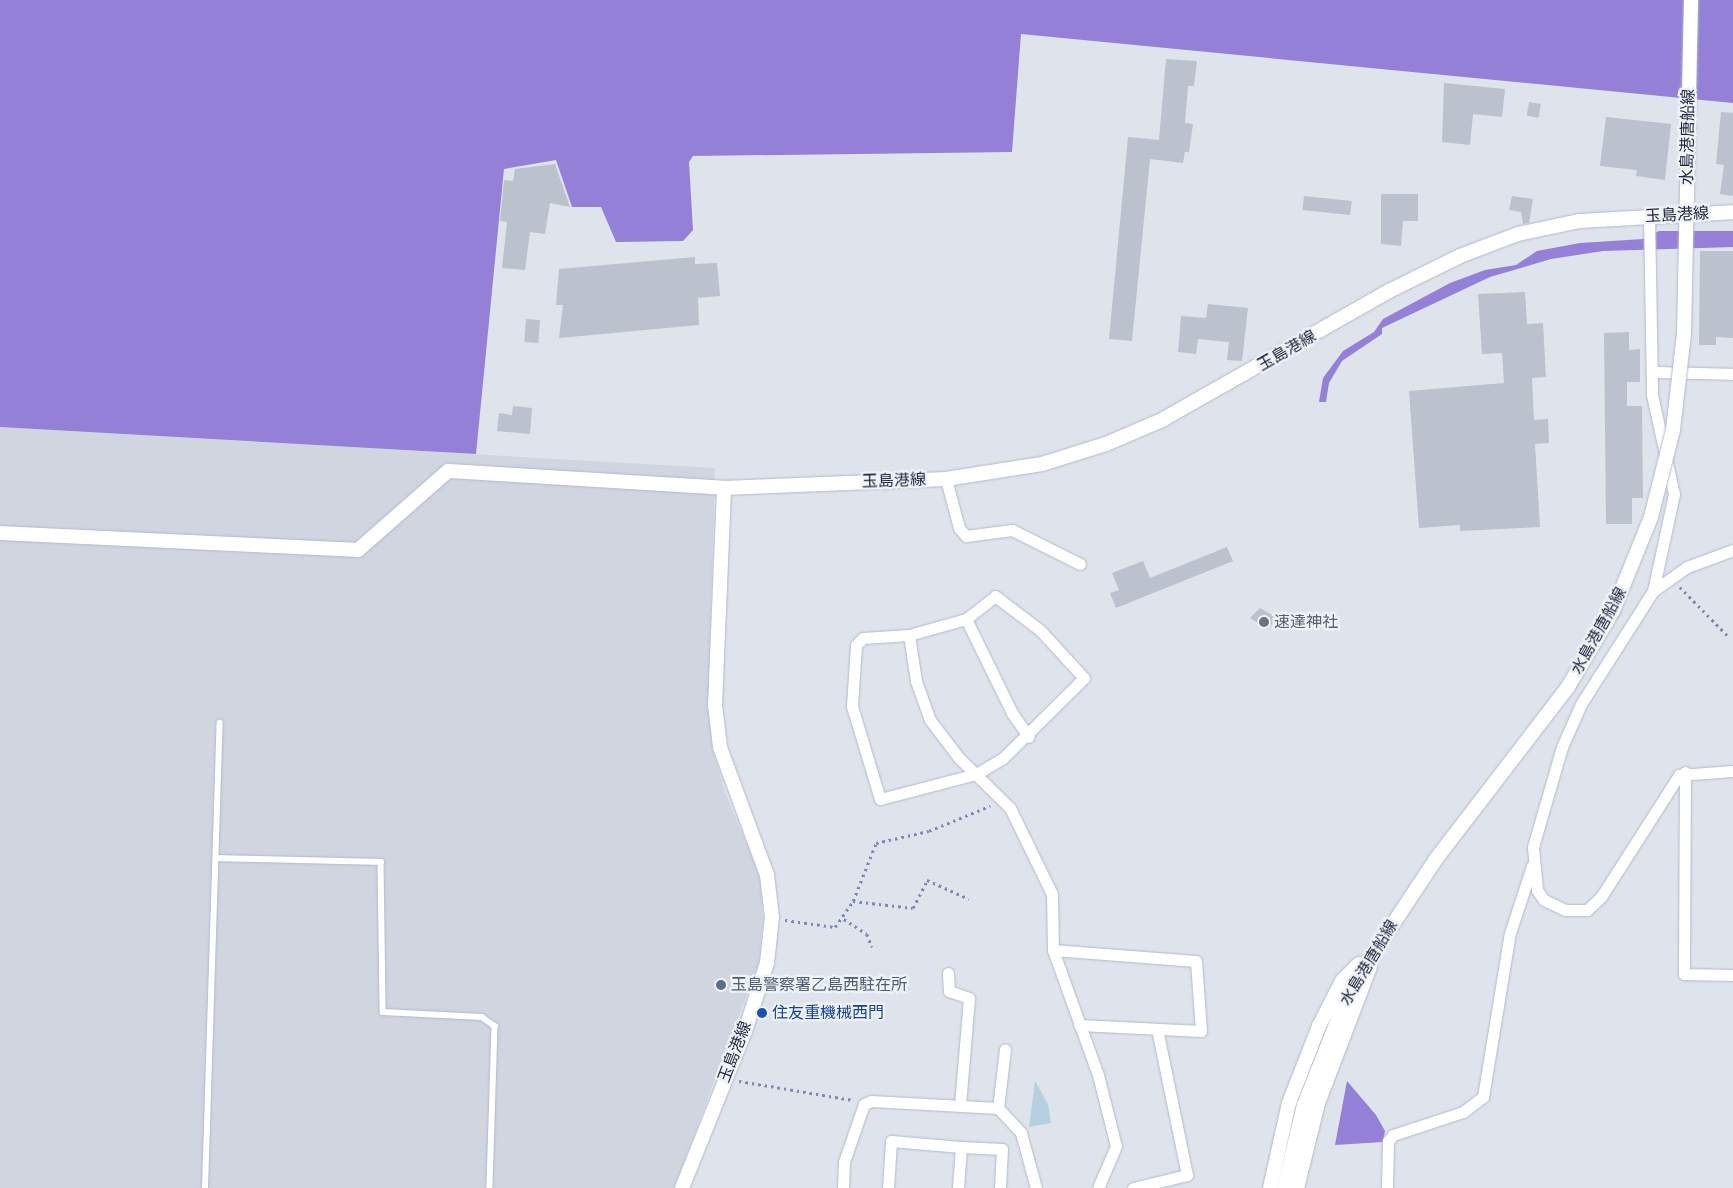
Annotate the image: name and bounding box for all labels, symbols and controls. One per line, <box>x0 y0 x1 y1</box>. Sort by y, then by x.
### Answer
street label: 水島港唐船線 <box>1678 89 1698 185</box>
street label: 玉島港線 <box>1645 204 1709 226</box>
street label: 玉島港線 <box>1254 327 1320 375</box>
street label: 玉島港線 <box>862 470 926 492</box>
street label: 水島港唐船線 <box>1567 584 1631 678</box>
place label: 速達神社 <box>1274 612 1338 632</box>
marker: 速達神社 <box>1258 616 1270 628</box>
street label: 水島港唐船線 <box>1336 917 1402 1009</box>
place label: 玉島警察署乙島西駐在所 <box>731 975 907 995</box>
marker: 玉島警察署乙島西駐在所 <box>715 979 727 991</box>
place label: 住友重機械西門 <box>772 1003 884 1023</box>
marker: 住友重機械西門 <box>756 1007 768 1019</box>
street label: 玉島港線 <box>715 1019 755 1085</box>

